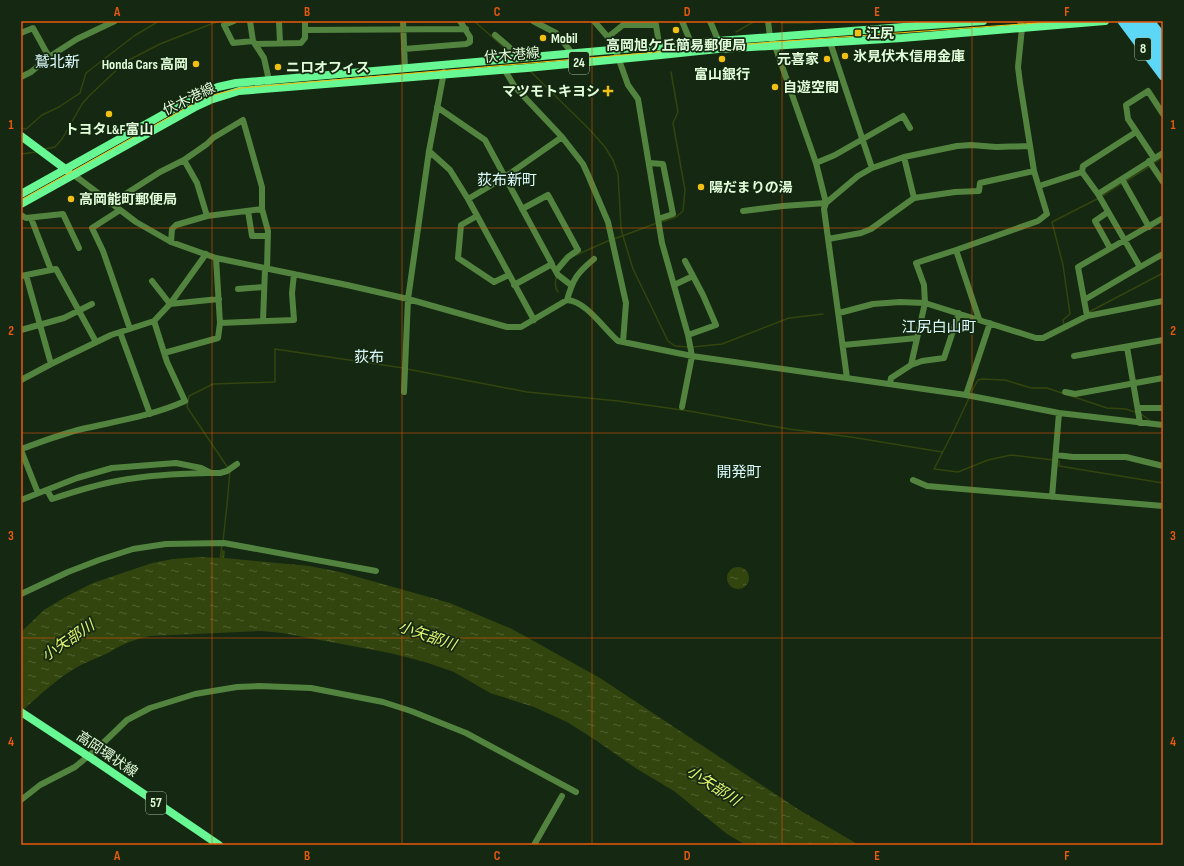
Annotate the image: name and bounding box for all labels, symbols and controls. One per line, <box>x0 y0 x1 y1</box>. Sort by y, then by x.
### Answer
text: A <box>113 4 121 20</box>
text: B <box>304 4 310 20</box>
text: C <box>494 4 501 20</box>
text: D <box>684 4 691 20</box>
text: E <box>874 4 880 20</box>
text: F <box>1064 4 1070 20</box>
marker: 高岡旭ケ丘簡易郵便局 <box>671 25 681 35</box>
place label: 江尻 <box>866 25 894 42</box>
marker: 江尻 <box>853 28 863 38</box>
place label: Mobil <box>551 30 578 47</box>
marker: Mobil <box>538 33 548 43</box>
place label: 高岡旭ケ丘簡易郵便局 <box>606 37 746 54</box>
road number: 8 <box>1135 38 1151 60</box>
street label: 伏木港線 <box>483 44 541 66</box>
place label: 氷見伏木信用金庫 <box>853 48 965 65</box>
place label: 元喜家 <box>777 51 819 68</box>
marker: 氷見伏木信用金庫 <box>840 51 850 61</box>
road number: 24 <box>569 52 589 74</box>
district label: 鷲北新 <box>34 53 80 72</box>
marker: 富山銀行 <box>717 54 727 64</box>
marker: 元喜家 <box>822 54 832 64</box>
place label: Honda Cars 高岡 <box>102 56 188 73</box>
marker: Honda Cars 高岡 <box>191 59 201 69</box>
place label: ニロオフィス <box>286 59 370 76</box>
marker: ニロオフィス <box>273 62 283 72</box>
place label: 富山銀行 <box>694 66 750 83</box>
street label: 伏木港線 <box>160 79 218 119</box>
place label: 自遊空間 <box>783 79 839 96</box>
marker: 自遊空間 <box>770 82 780 92</box>
place label: マツモトキヨシ <box>502 83 600 100</box>
marker: マツモトキヨシ <box>603 86 613 96</box>
marker: トヨタL&F富山 <box>104 109 114 119</box>
text: 1 <box>8 117 14 133</box>
text: 1 <box>1170 117 1176 133</box>
place label: トヨタL&F富山 <box>65 121 153 138</box>
district label: 荻布新町 <box>477 171 537 190</box>
place label: 陽だまりの湯 <box>709 179 793 196</box>
marker: 陽だまりの湯 <box>696 182 706 192</box>
place label: 高岡能町郵便局 <box>79 191 177 208</box>
marker: 高岡能町郵便局 <box>66 194 76 204</box>
district label: 江尻白山町 <box>901 318 977 337</box>
text: 2 <box>8 323 14 339</box>
text: 2 <box>1170 323 1176 339</box>
district label: 荻布 <box>354 348 384 367</box>
district label: 開発町 <box>716 463 762 482</box>
text: 3 <box>8 528 14 544</box>
text: 3 <box>1170 528 1176 544</box>
water label: 小矢部川 <box>38 615 100 666</box>
water label: 小矢部川 <box>396 617 460 655</box>
street label: 高岡環状線 <box>73 727 141 781</box>
text: 4 <box>8 734 14 750</box>
text: 4 <box>1170 734 1176 750</box>
water label: 小矢部川 <box>683 762 745 811</box>
road number: 57 <box>146 792 166 814</box>
text: A <box>113 848 121 864</box>
text: B <box>304 848 310 864</box>
text: C <box>494 848 501 864</box>
text: D <box>684 848 691 864</box>
text: E <box>874 848 880 864</box>
text: F <box>1064 848 1070 864</box>

